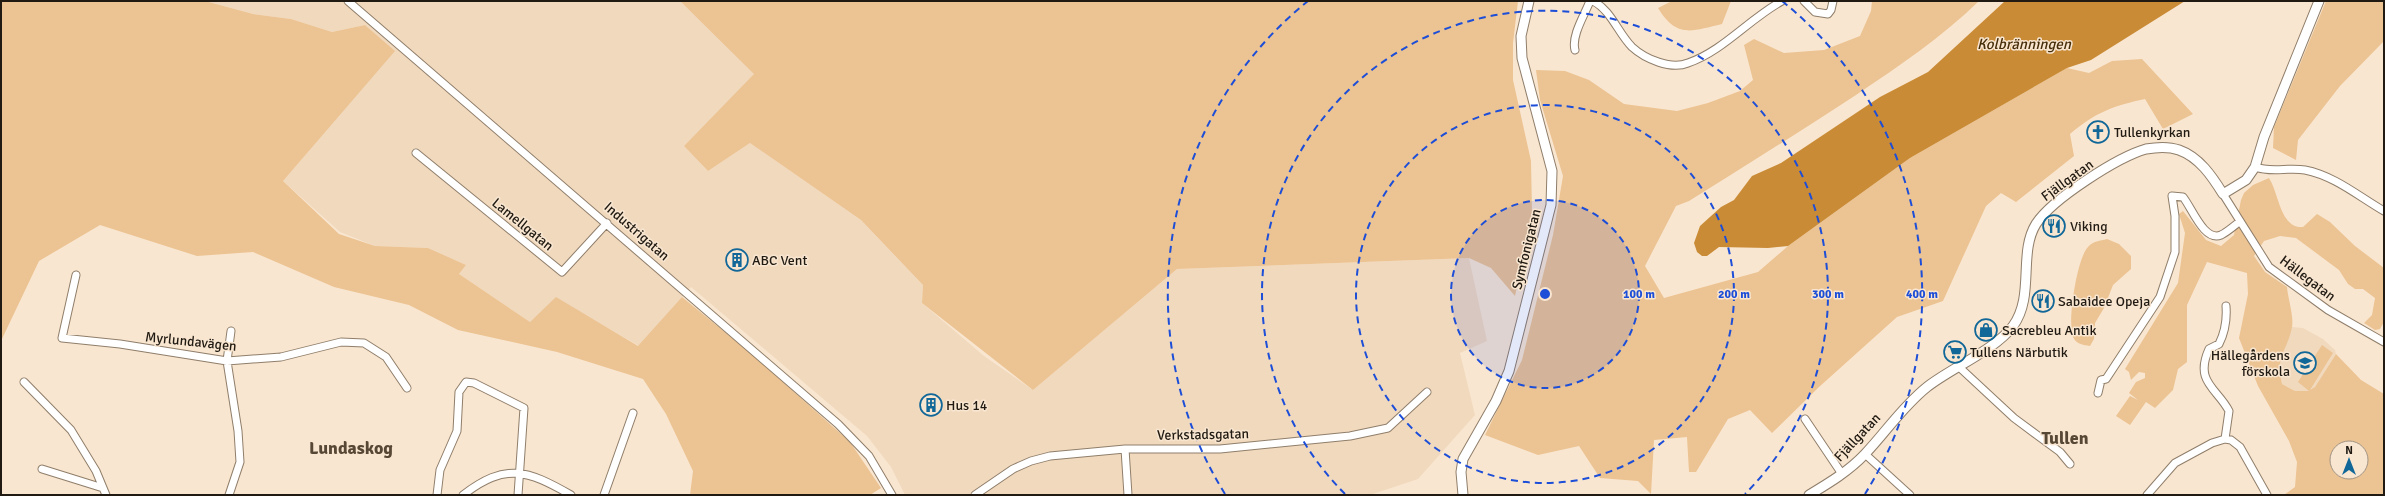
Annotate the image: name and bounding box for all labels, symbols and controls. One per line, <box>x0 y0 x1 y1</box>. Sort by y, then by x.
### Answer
water label: Kolbränningen <box>1977 35 2072 53</box>
church icon: Tullenkyrkan <box>2085 119 2111 145</box>
place label: Tullenkyrkan <box>2114 124 2190 141</box>
street label: Fjällgatan <box>2038 156 2097 205</box>
street label: Lamellgatan <box>488 194 557 254</box>
street label: Industrigatan <box>601 198 673 264</box>
street label: Symfonigatan <box>1508 207 1545 291</box>
restaurant icon: Viking <box>2041 213 2067 239</box>
place label: Viking <box>2070 218 2108 235</box>
building icon: ABC Vent <box>724 247 750 273</box>
place label: ABC Vent <box>752 252 807 269</box>
street label: Hällegatan <box>2276 252 2339 305</box>
centre of rings <box>1538 287 1552 301</box>
text: 100 m <box>1623 287 1655 302</box>
text: 200 m <box>1718 287 1750 302</box>
text: 300 m <box>1812 287 1844 302</box>
text: 400 m <box>1906 287 1938 302</box>
restaurant icon: Sabaidee Opeja <box>2030 288 2056 314</box>
place label: Sabaidee Opeja <box>2058 293 2150 310</box>
shop icon: Sacrebleu Antik <box>1973 317 1999 343</box>
place label: Sacrebleu Antik <box>2002 322 2096 339</box>
street label: Myrlundavägen <box>144 328 238 355</box>
supermarket icon: Tullens Närbutik <box>1942 339 1968 365</box>
place label: Tullens Närbutik <box>1970 344 2068 361</box>
place label: Hällegårdens förskola <box>2211 347 2290 380</box>
school or university icon: Hällegårdens förskola <box>2292 350 2318 376</box>
building icon: Hus 14 <box>918 392 944 418</box>
place label: Hus 14 <box>946 397 988 414</box>
street label: Fjällgatan <box>1831 410 1884 465</box>
street label: Verkstadsgatan <box>1157 425 1249 444</box>
district label: Tullen <box>2041 427 2089 449</box>
district label: Lundaskog <box>309 437 393 459</box>
north arrow <box>2329 440 2369 480</box>
text: N <box>2345 444 2353 457</box>

